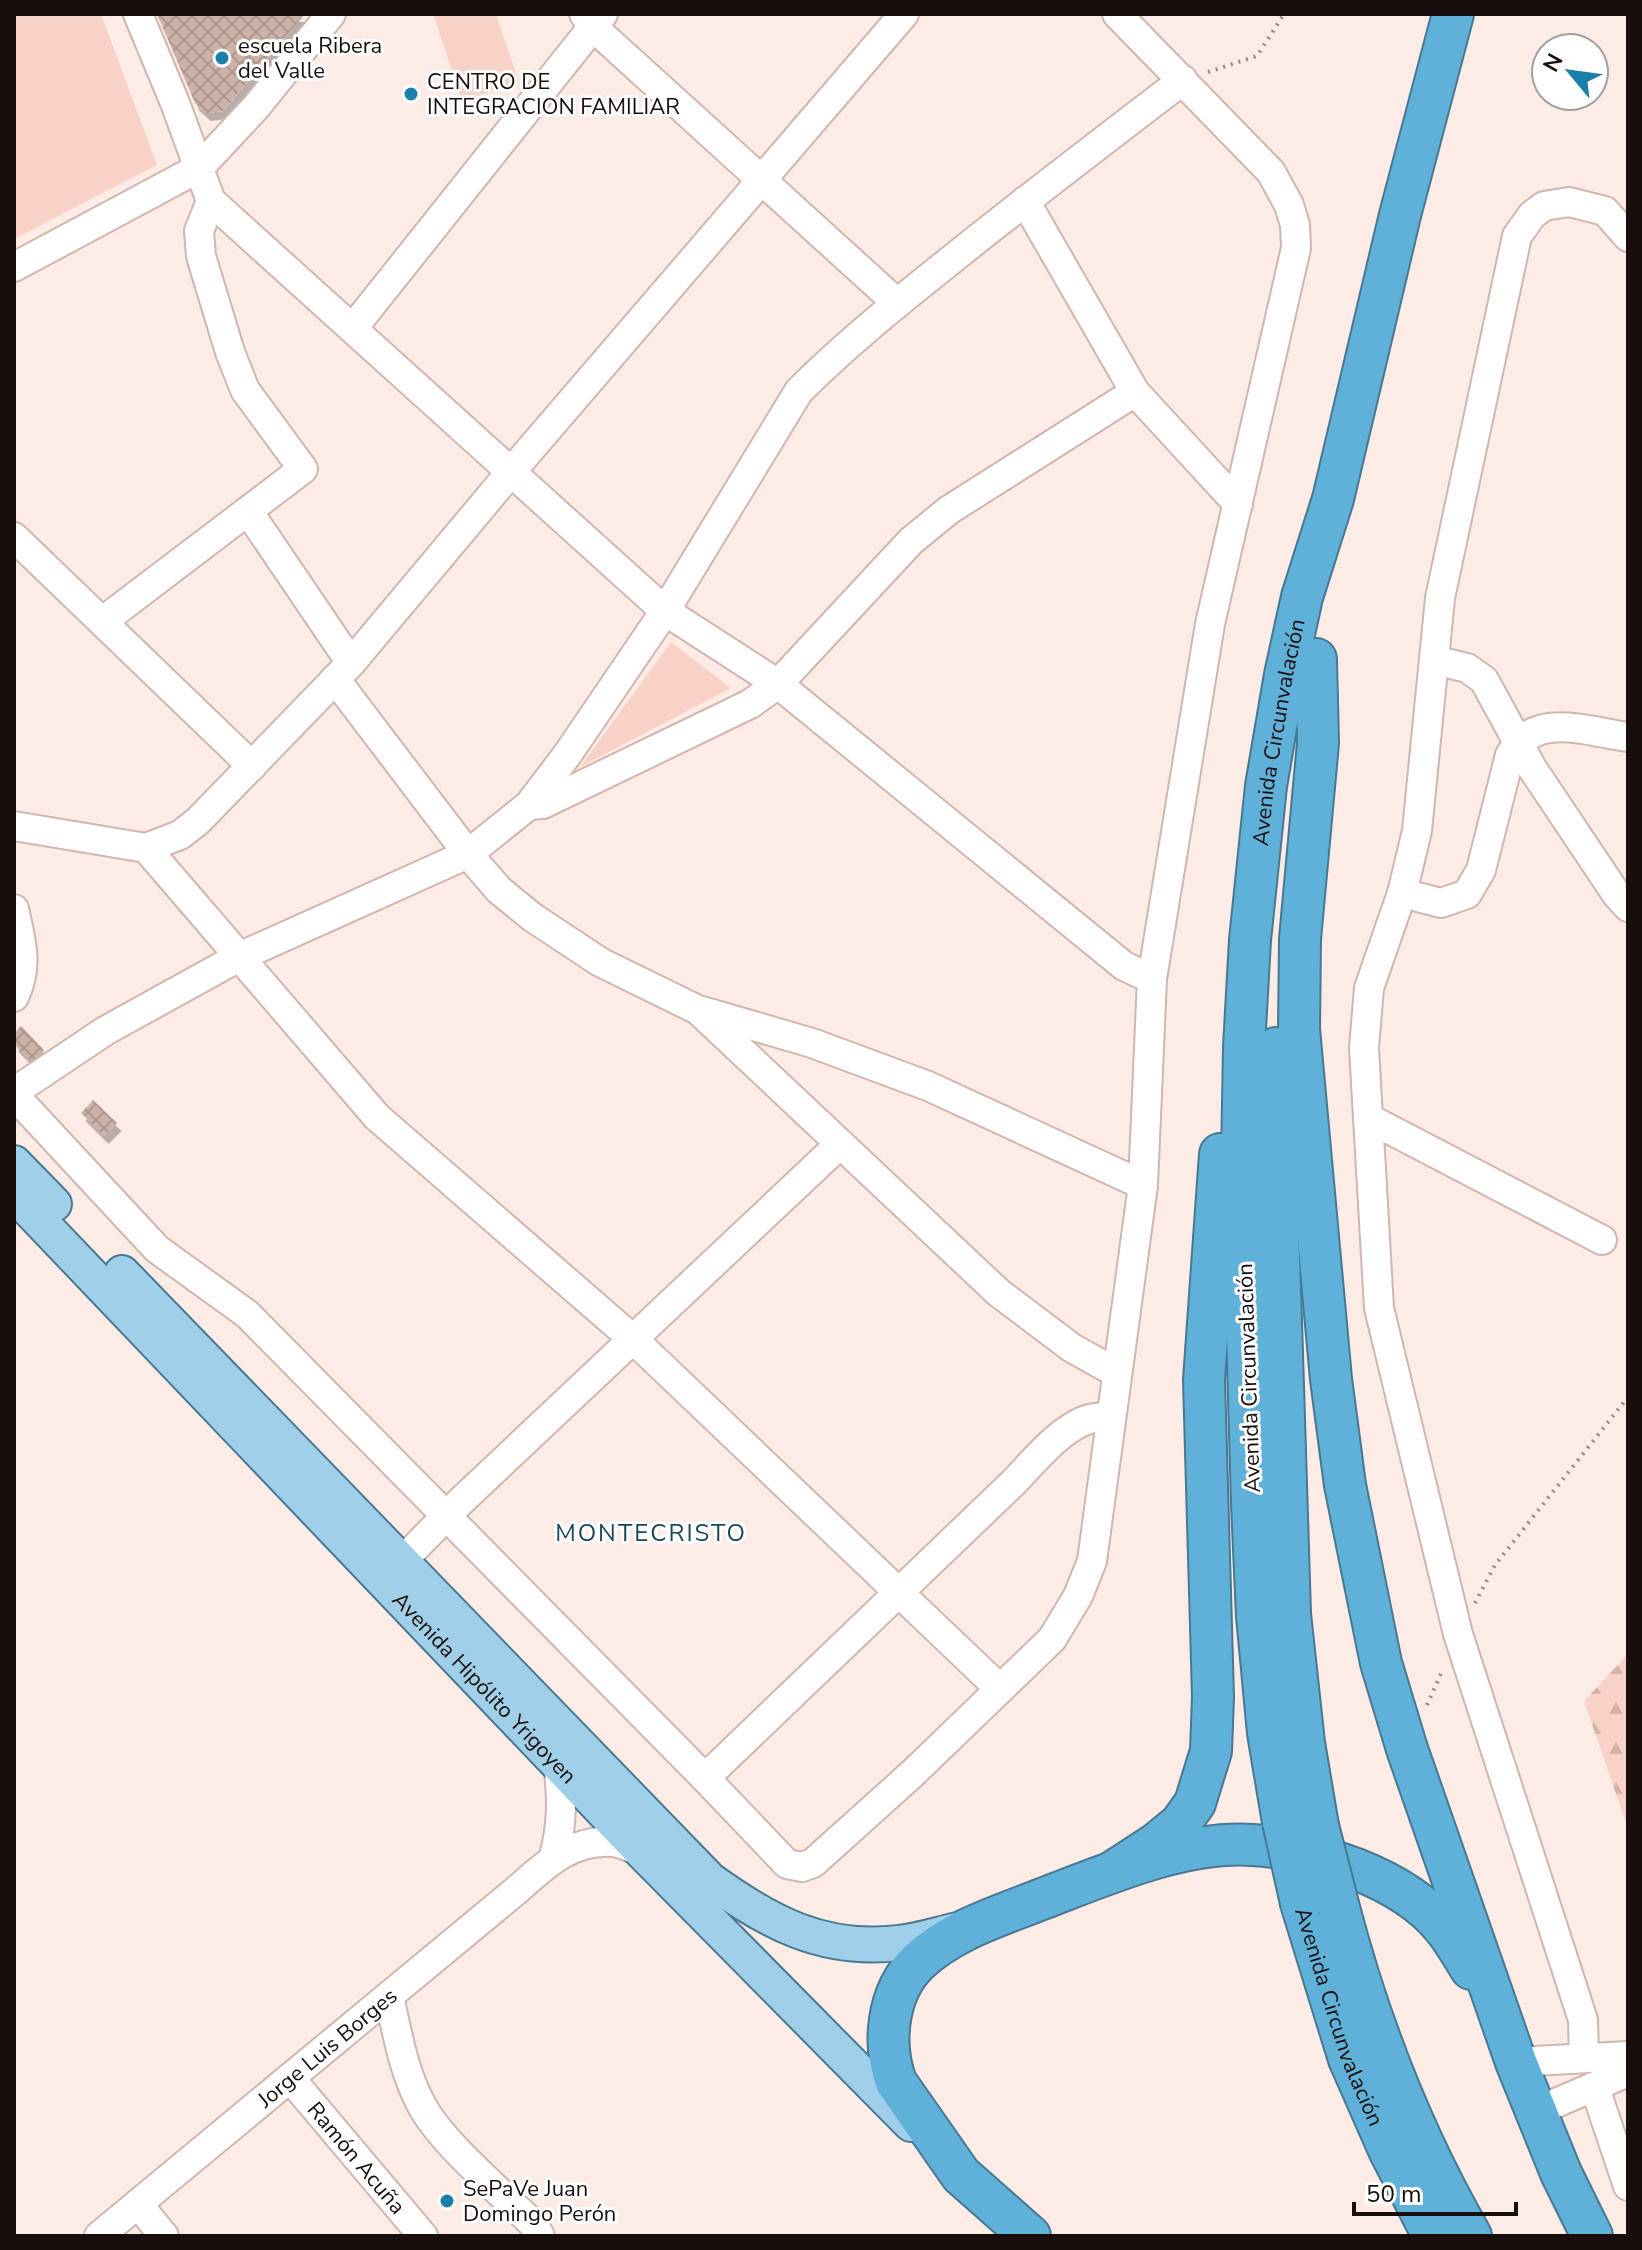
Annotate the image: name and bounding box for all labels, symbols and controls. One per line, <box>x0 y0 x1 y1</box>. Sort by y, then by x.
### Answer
place label: escuela Ribera del Valle <box>238 31 382 86</box>
north arrow <box>1530 32 1610 112</box>
text: N <box>1536 48 1570 77</box>
marker: escuela Ribera del Valle <box>213 49 231 67</box>
place label: CENTRO DE INTEGRACION FAMILIAR <box>427 67 680 122</box>
marker: CENTRO DE INTEGRACION FAMILIAR <box>402 85 420 103</box>
street label: Avenida Circunvalación <box>1246 616 1313 847</box>
street label: Avenida Circunvalación <box>1230 1263 1268 1493</box>
district label: MONTECRISTO <box>555 1517 747 1549</box>
street label: Avenida Hipólito Yrigoyen <box>385 1585 583 1791</box>
street label: Avenida Circunvalación <box>1287 1904 1391 2131</box>
street label: Jorge Luis Borges <box>251 1981 404 2115</box>
street label: Ramón Acuña <box>300 2096 412 2221</box>
scale bar <box>1354 2166 1516 2216</box>
place label: SePaVe Juan Domingo Perón <box>463 2174 616 2229</box>
text: 50 m <box>1366 2178 1422 2210</box>
marker: SePaVe Juan Domingo Perón <box>438 2192 456 2210</box>

